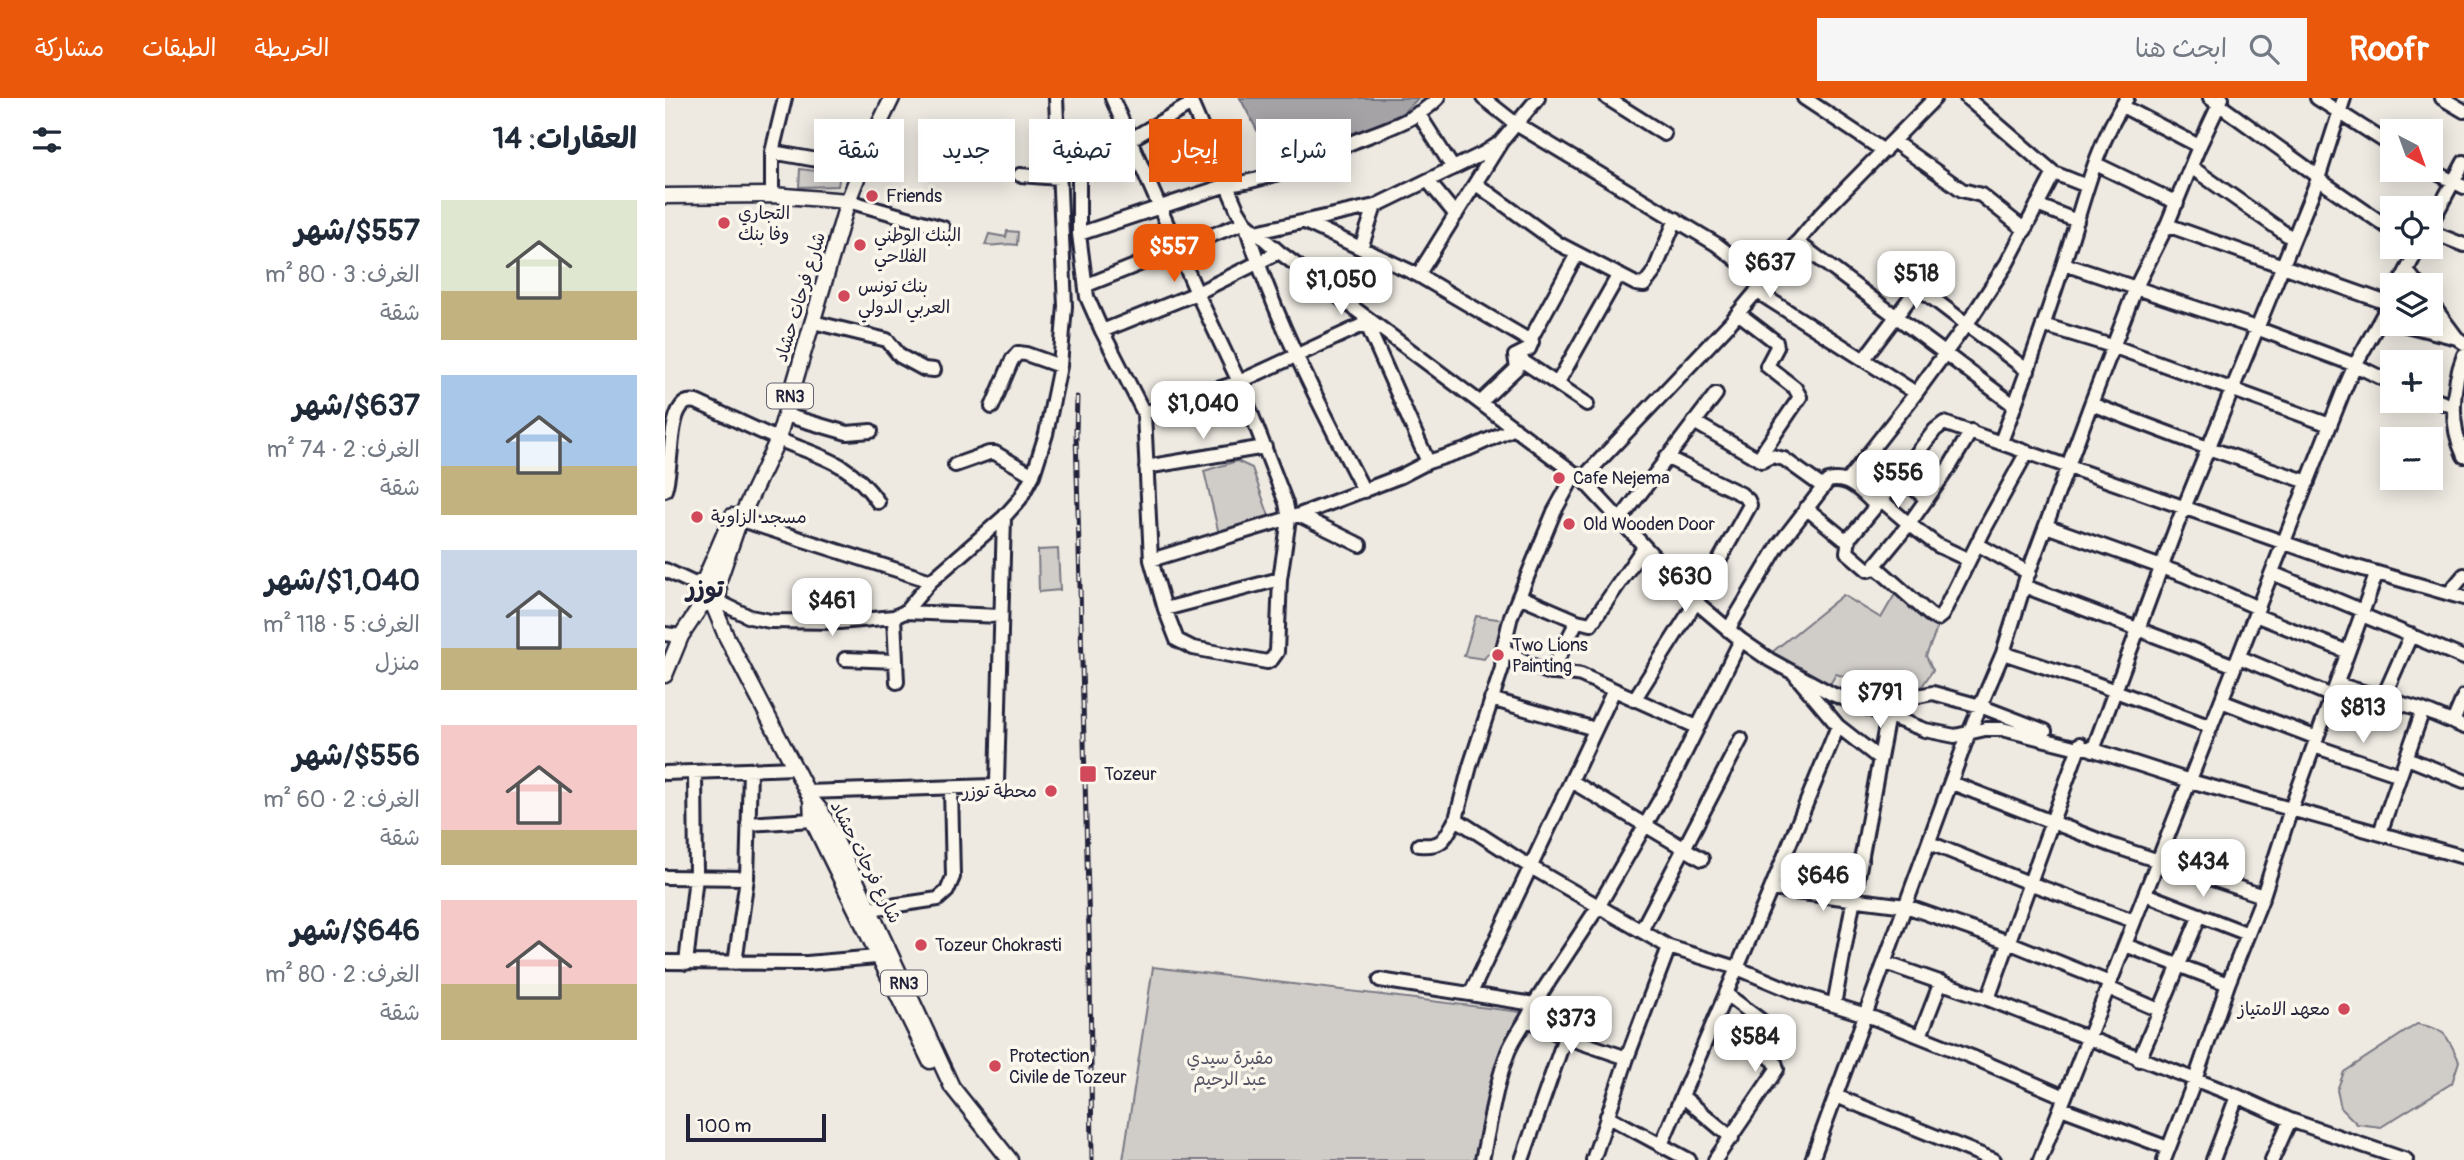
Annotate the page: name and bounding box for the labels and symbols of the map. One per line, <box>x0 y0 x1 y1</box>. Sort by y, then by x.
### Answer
north arrow <box>2380 119 2443 182</box>
place label: Friends <box>886 185 942 208</box>
marker: Friends <box>864 188 880 204</box>
place label: التجاري وفا بنك <box>738 202 790 246</box>
marker: التجاري وفا بنك <box>716 215 732 231</box>
place label: البنك الوطني الفلاحي <box>874 224 961 272</box>
pin: $557 <box>1133 225 1215 284</box>
street label: شارع فرحات حشاد <box>770 230 831 365</box>
marker: البنك الوطني الفلاحي <box>852 237 868 253</box>
pin: $637 <box>1729 240 1811 300</box>
pin: $518 <box>1875 252 1957 311</box>
pin: $1,050 <box>1284 258 1398 317</box>
place label: بنك تونس العربي الدولي <box>858 275 950 323</box>
marker: بنك تونس العربي الدولي <box>836 288 852 304</box>
pin: $1,040 <box>1146 382 1260 441</box>
road number: RN3 <box>767 384 813 408</box>
pin: $556 <box>1857 450 1939 510</box>
place label: Cafe Nejema <box>1573 467 1670 490</box>
marker: Cafe Nejema <box>1551 470 1567 486</box>
place label: مسجد الزاوية <box>711 506 807 529</box>
marker: مسجد الزاوية <box>689 509 705 525</box>
place label: Old Wooden Door <box>1583 513 1715 536</box>
marker: Old Wooden Door <box>1561 516 1577 532</box>
pin: $630 <box>1644 554 1726 614</box>
district label: توزر <box>684 575 725 604</box>
pin: $461 <box>791 578 873 638</box>
place label: Two Lions Painting <box>1512 634 1588 678</box>
marker: Two Lions Painting <box>1490 647 1506 663</box>
pin: $791 <box>1839 670 1921 730</box>
pin: $813 <box>2322 686 2404 745</box>
place label: Tozeur <box>1104 763 1157 786</box>
marker: Tozeur <box>1078 764 1098 784</box>
place label: محطة توزر <box>960 780 1037 803</box>
marker: محطة توزر <box>1043 783 1059 799</box>
street label: شارع فرحات حشاد <box>825 797 906 927</box>
pin: $434 <box>2162 840 2244 899</box>
pin: $646 <box>1782 854 1864 913</box>
place label: Tozeur Chokrasti <box>935 934 1062 957</box>
marker: Tozeur Chokrasti <box>913 937 929 953</box>
road number: RN3 <box>881 970 927 996</box>
pin: $373 <box>1530 996 1612 1056</box>
place label: معهد الامتياز <box>2236 998 2330 1021</box>
marker: معهد الامتياز <box>2336 1001 2352 1017</box>
pin: $584 <box>1714 1014 1796 1074</box>
place label: Protection Civile de Tozeur <box>1009 1045 1127 1089</box>
park label: مقبرة سيدي عبد الرحيم <box>1187 1047 1274 1093</box>
marker: Protection Civile de Tozeur <box>987 1058 1003 1074</box>
scale bar <box>686 1111 826 1143</box>

